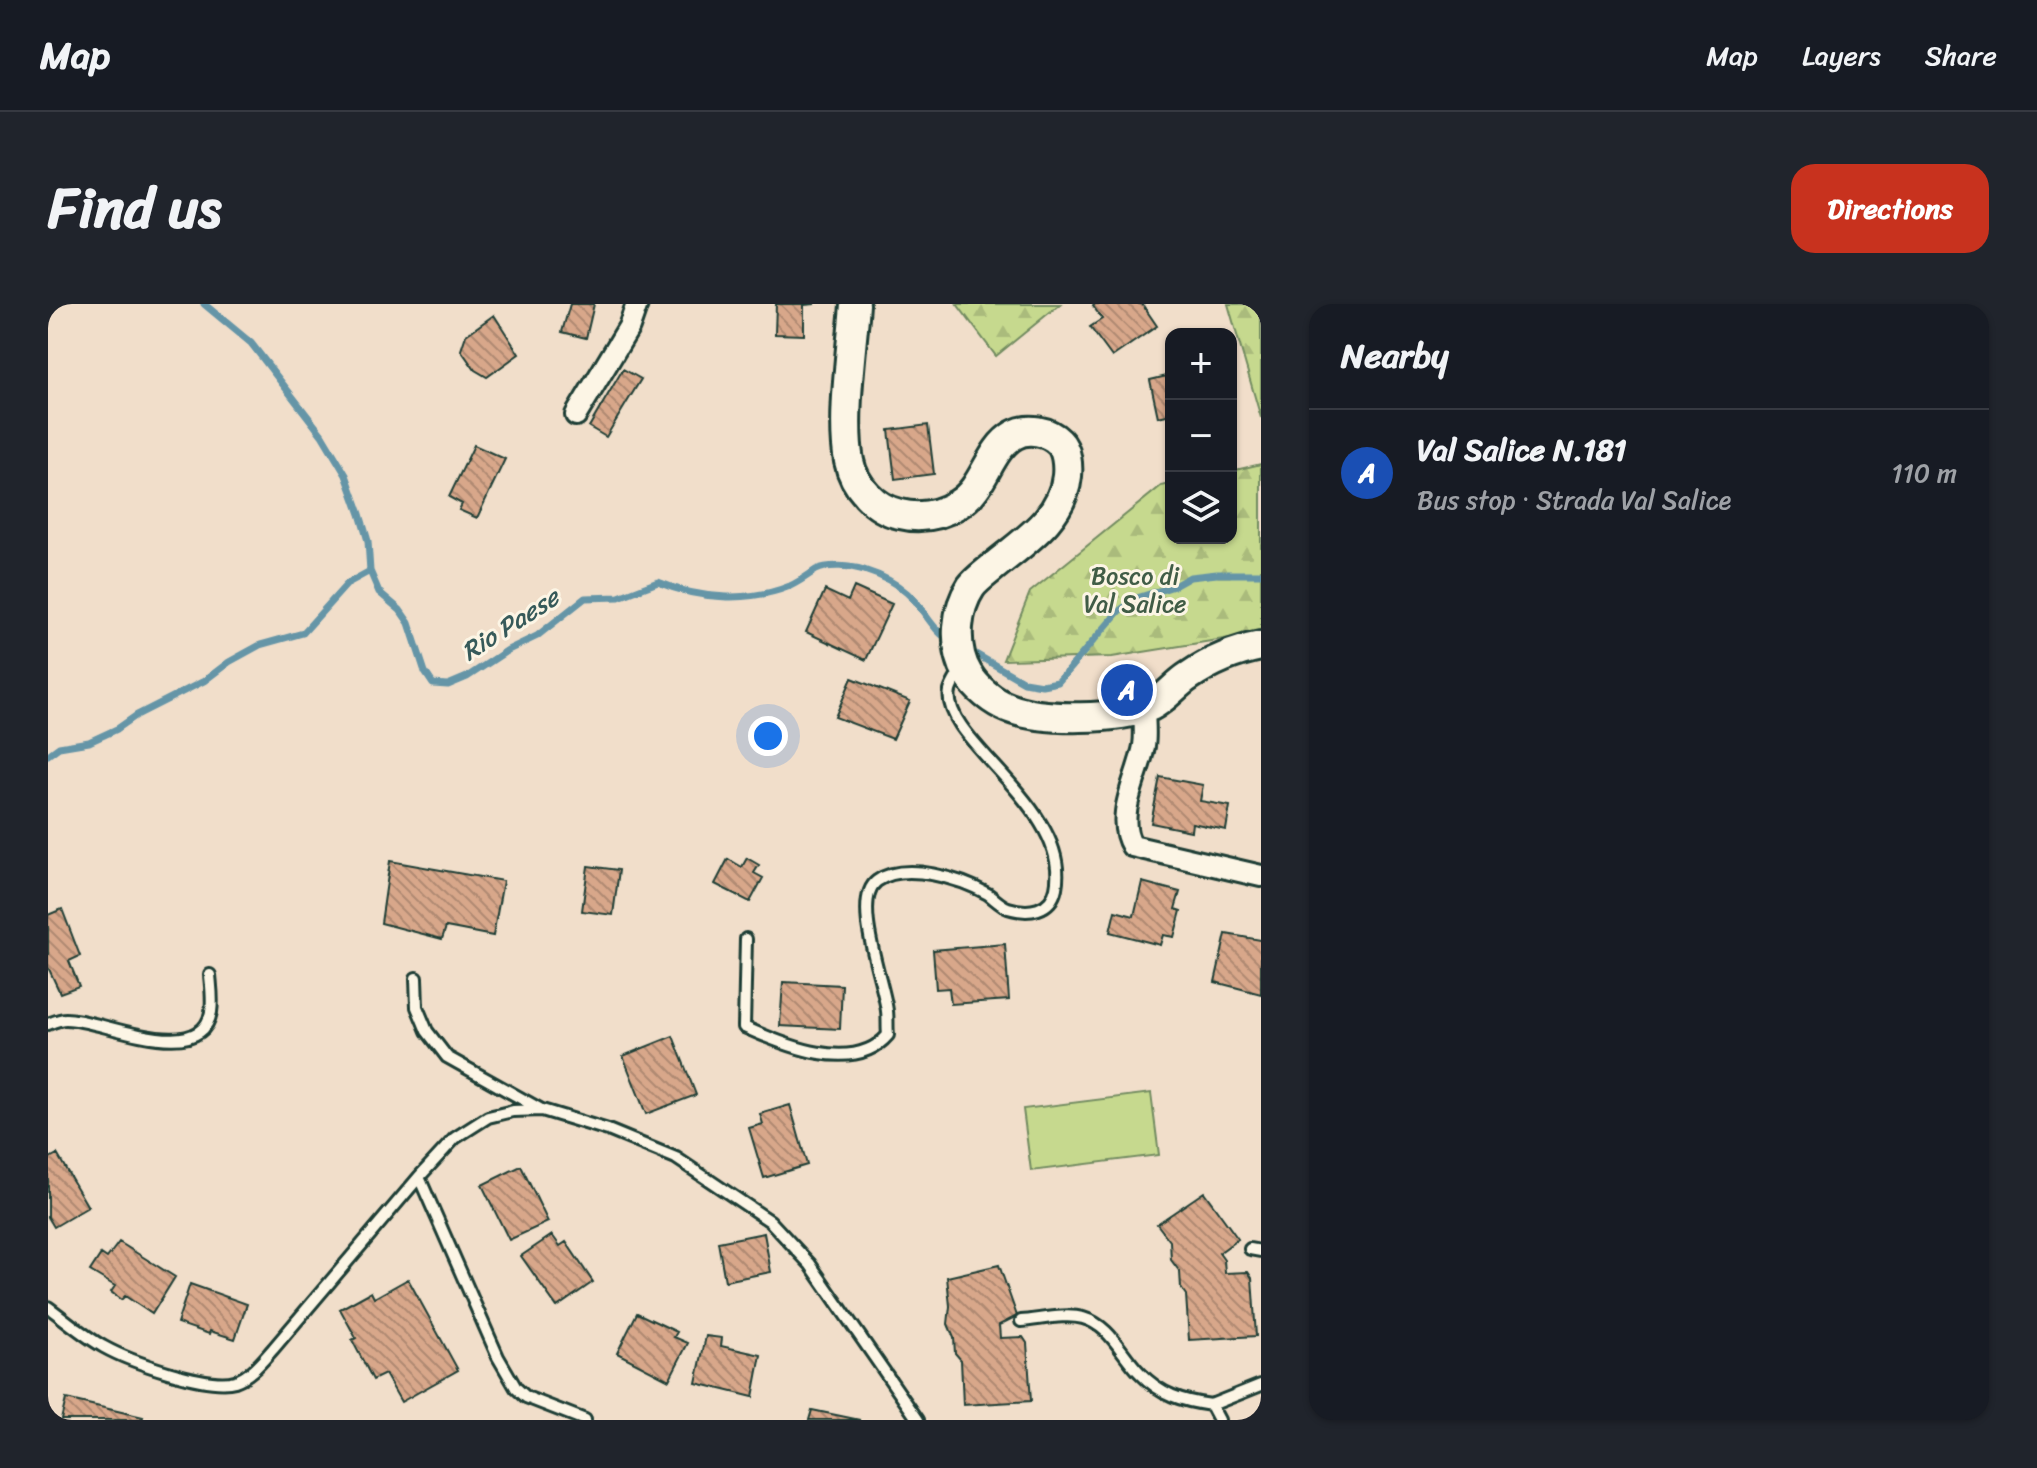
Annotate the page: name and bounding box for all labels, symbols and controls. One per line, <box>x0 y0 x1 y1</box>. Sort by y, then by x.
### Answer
text: Map <box>40 22 110 89</box>
text: Map <box>1706 31 1758 80</box>
text: Layers <box>1802 31 1881 80</box>
text: Share <box>1925 31 1997 80</box>
text: Find us <box>48 159 221 258</box>
button: Directions <box>1791 164 1989 253</box>
text: Nearby <box>1341 326 1449 386</box>
map controls <box>1165 328 1237 544</box>
button: + <box>1165 328 1237 400</box>
button: − <box>1165 400 1237 472</box>
text: Val Salice N.181 <box>1417 423 1627 477</box>
text: A <box>1358 450 1376 496</box>
text: 110 m <box>1892 450 1957 496</box>
button: layers <box>1165 472 1237 544</box>
text: Bus stop · Strada Val Salice <box>1417 477 1731 523</box>
park label: Bosco di Val Salice <box>1084 555 1186 625</box>
water label: Rio Paese <box>451 573 571 673</box>
pin: A <box>1101 660 1153 720</box>
your location <box>748 716 788 756</box>

